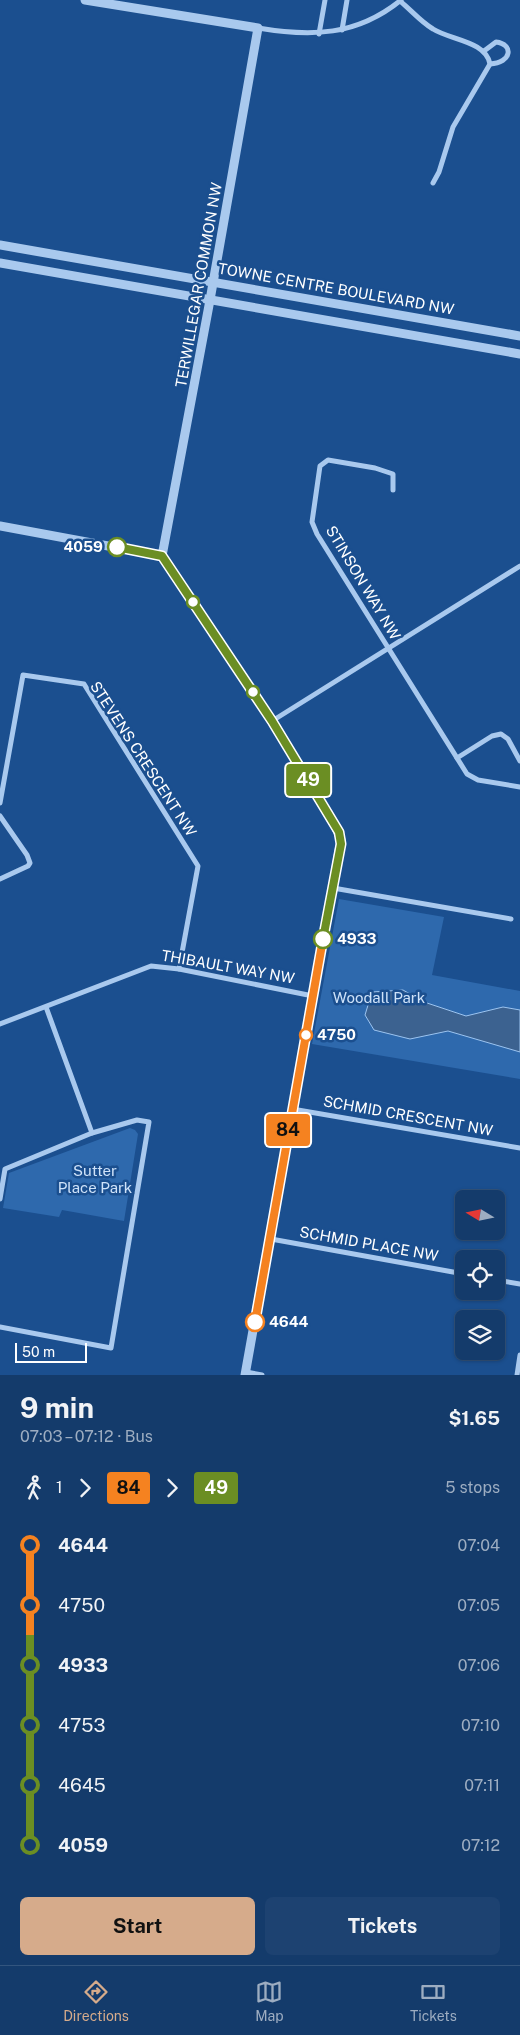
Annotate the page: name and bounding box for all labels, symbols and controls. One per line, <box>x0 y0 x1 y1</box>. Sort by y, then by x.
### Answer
street label: TERWILLEGAR COMMON NW <box>172 181 225 389</box>
street label: TOWNE CENTRE BOULEVARD NW <box>217 259 455 318</box>
street label: STINSON WAY NW <box>323 523 404 643</box>
marker: 4059 <box>107 537 127 557</box>
place label: 4059 <box>63 538 103 555</box>
unlabelled marker <box>186 595 200 609</box>
street label: STEVENS CRESCENT NW <box>87 678 200 839</box>
unlabelled marker <box>246 685 260 699</box>
line badge: 49 <box>286 764 330 796</box>
text: 49 <box>296 769 320 790</box>
marker: 4933 <box>313 929 333 949</box>
place label: 4933 <box>337 930 377 947</box>
street label: THIBAULT WAY NW <box>160 946 296 987</box>
park label: Woodall Park <box>333 989 425 1006</box>
place label: 4750 <box>317 1026 356 1043</box>
marker: 4750 <box>299 1028 313 1042</box>
street label: SCHMID CRESCENT NW <box>322 1092 494 1139</box>
line badge: 84 <box>266 1114 310 1146</box>
text: 84 <box>276 1119 300 1140</box>
park label: Sutter Place Park <box>58 1162 132 1196</box>
north arrow <box>455 1190 505 1240</box>
map controls <box>455 1190 505 1360</box>
street label: SCHMID PLACE NW <box>298 1223 440 1264</box>
button: locate <box>455 1250 505 1300</box>
button: layers <box>455 1310 505 1360</box>
marker: 4644 <box>245 1312 265 1332</box>
place label: 4644 <box>269 1313 309 1330</box>
scale bar <box>15 1340 88 1363</box>
text: 50 m <box>22 1344 55 1360</box>
text: 9 min <box>20 1391 94 1424</box>
text: $1.65 <box>448 1407 500 1429</box>
text: 07:03 – 07:12 · Bus <box>20 1427 153 1446</box>
icon: walk <box>20 1474 48 1502</box>
icon: forward <box>71 1474 99 1502</box>
icon: forward <box>158 1474 186 1502</box>
text: 84 <box>117 1477 140 1498</box>
text: 49 <box>204 1477 228 1498</box>
text: 1 <box>56 1478 63 1497</box>
text: 5 stops <box>445 1478 500 1497</box>
text: 4644 <box>58 1534 108 1556</box>
text: 07:04 <box>457 1536 500 1555</box>
text: 4750 <box>58 1594 105 1616</box>
text: 07:05 <box>457 1596 500 1615</box>
text: 4933 <box>58 1654 108 1676</box>
text: 07:06 <box>458 1656 500 1675</box>
text: 4753 <box>58 1714 106 1736</box>
text: 07:10 <box>461 1716 500 1735</box>
text: 4645 <box>58 1774 106 1796</box>
text: 07:11 <box>464 1776 500 1795</box>
text: 4059 <box>58 1834 108 1856</box>
text: 07:12 <box>461 1836 500 1855</box>
button: Start <box>20 1897 255 1955</box>
button: Tickets <box>265 1897 500 1955</box>
tab: Directions <box>63 1978 129 2024</box>
tab: Map <box>255 1978 284 2024</box>
tab: Tickets <box>410 1978 457 2024</box>

